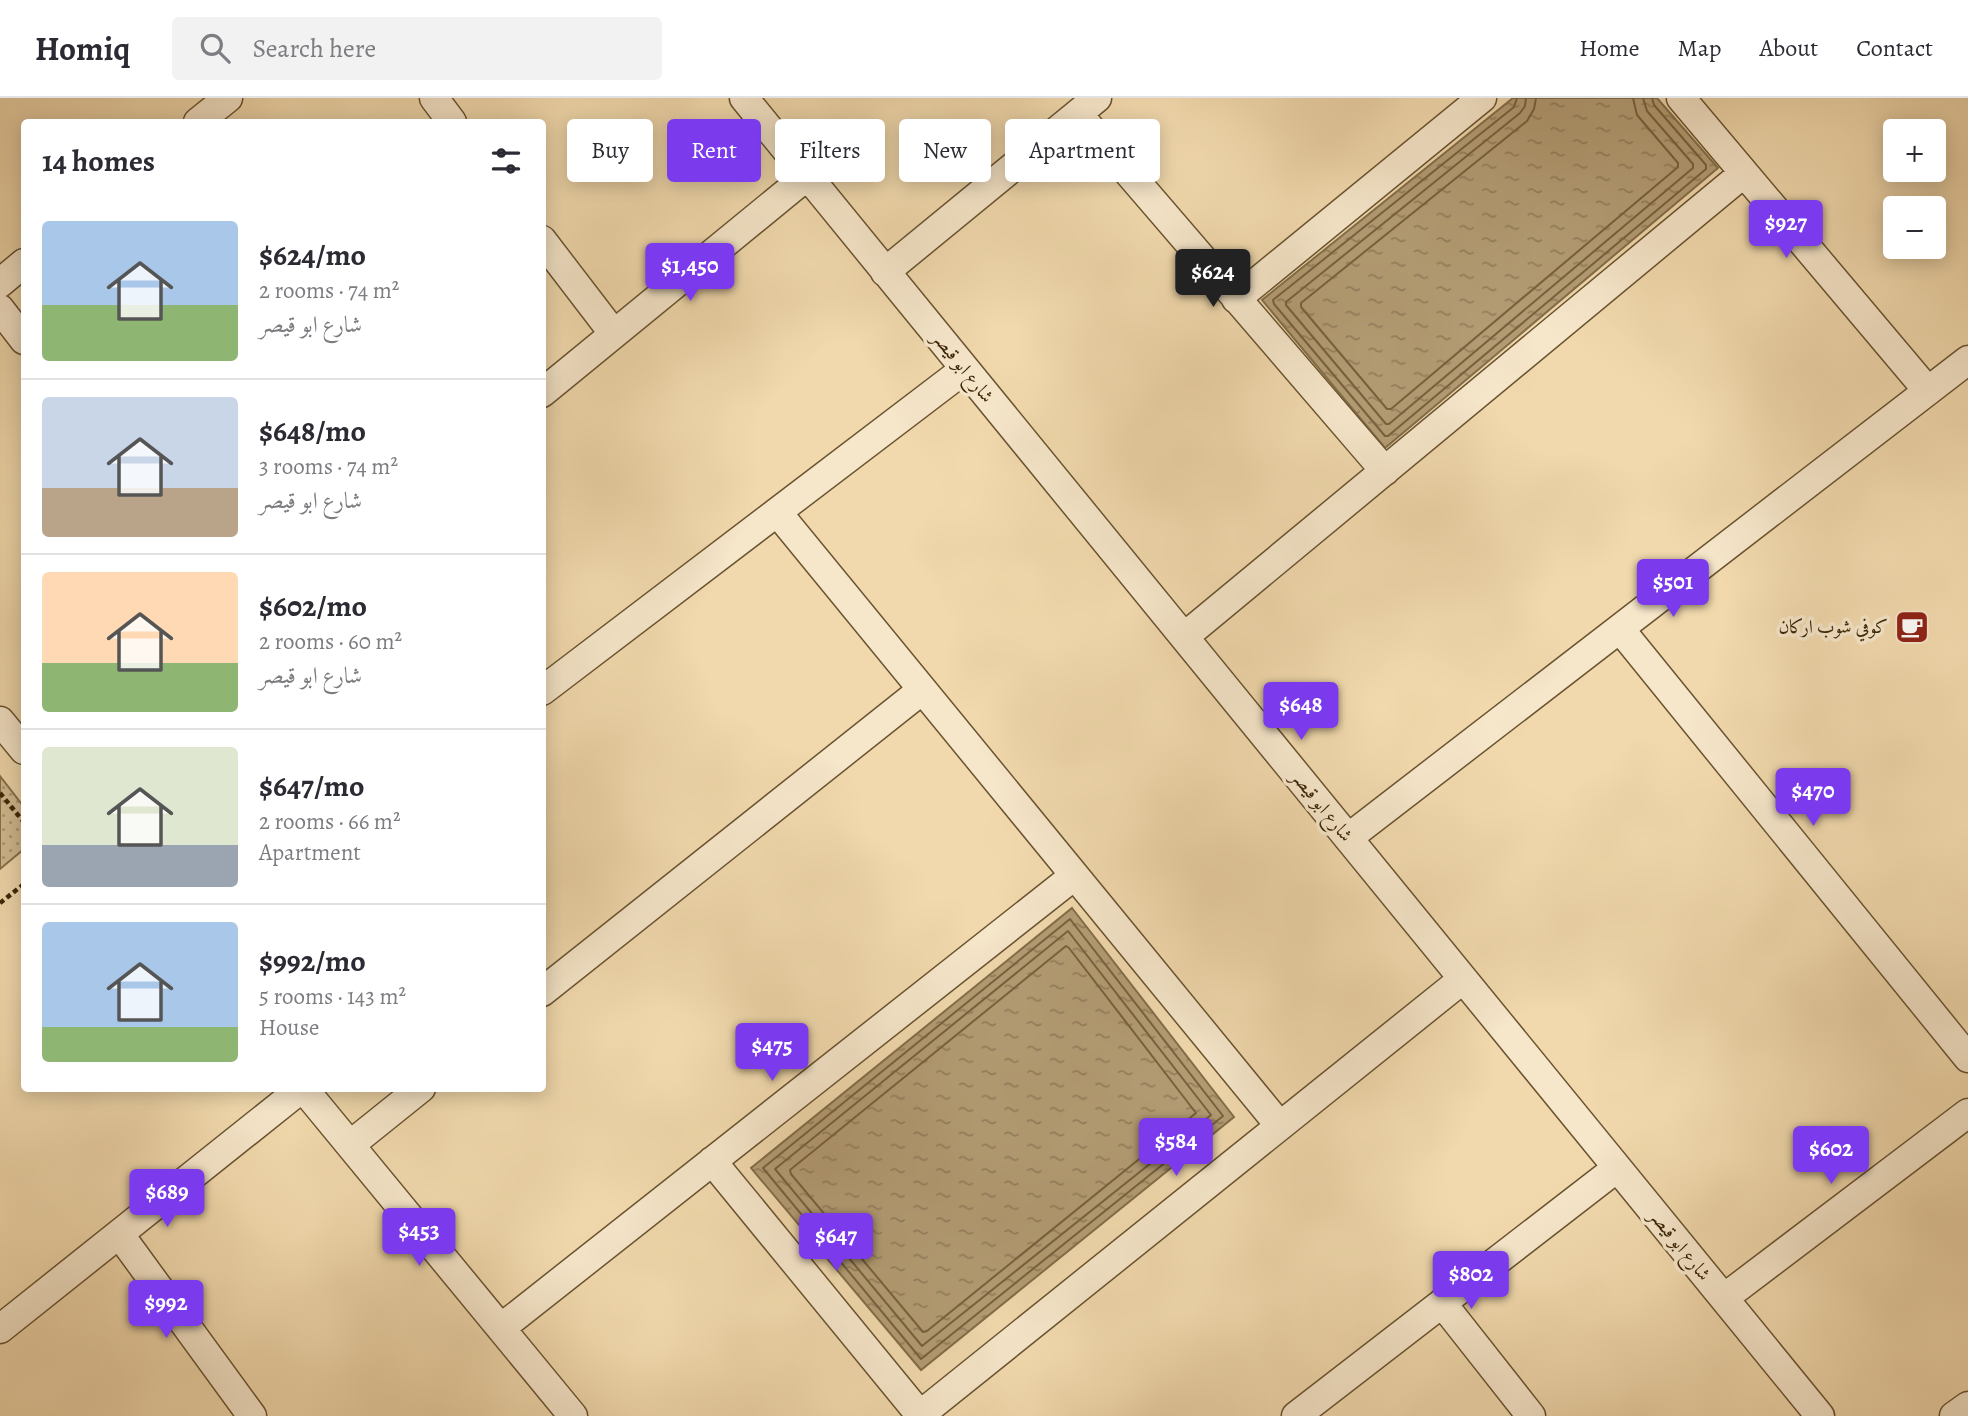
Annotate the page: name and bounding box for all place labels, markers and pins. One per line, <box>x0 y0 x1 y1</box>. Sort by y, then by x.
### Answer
pin: $927 <box>1745 200 1827 260</box>
pin: $1,450 <box>633 244 747 303</box>
pin: $624 <box>1172 250 1254 309</box>
pin: $501 <box>1632 560 1714 619</box>
cafe icon: كوفي شوب اركان <box>1893 608 1931 646</box>
place label: كوفي شوب اركان <box>1778 614 1888 642</box>
pin: $648 <box>1260 682 1342 742</box>
pin: $470 <box>1772 768 1854 828</box>
pin: $475 <box>731 1024 813 1083</box>
pin: $584 <box>1135 1118 1217 1178</box>
pin: $602 <box>1790 1126 1872 1186</box>
pin: $689 <box>126 1170 208 1229</box>
pin: $453 <box>378 1208 460 1268</box>
pin: $647 <box>795 1214 877 1273</box>
pin: $802 <box>1430 1252 1512 1311</box>
pin: $992 <box>125 1280 207 1340</box>

